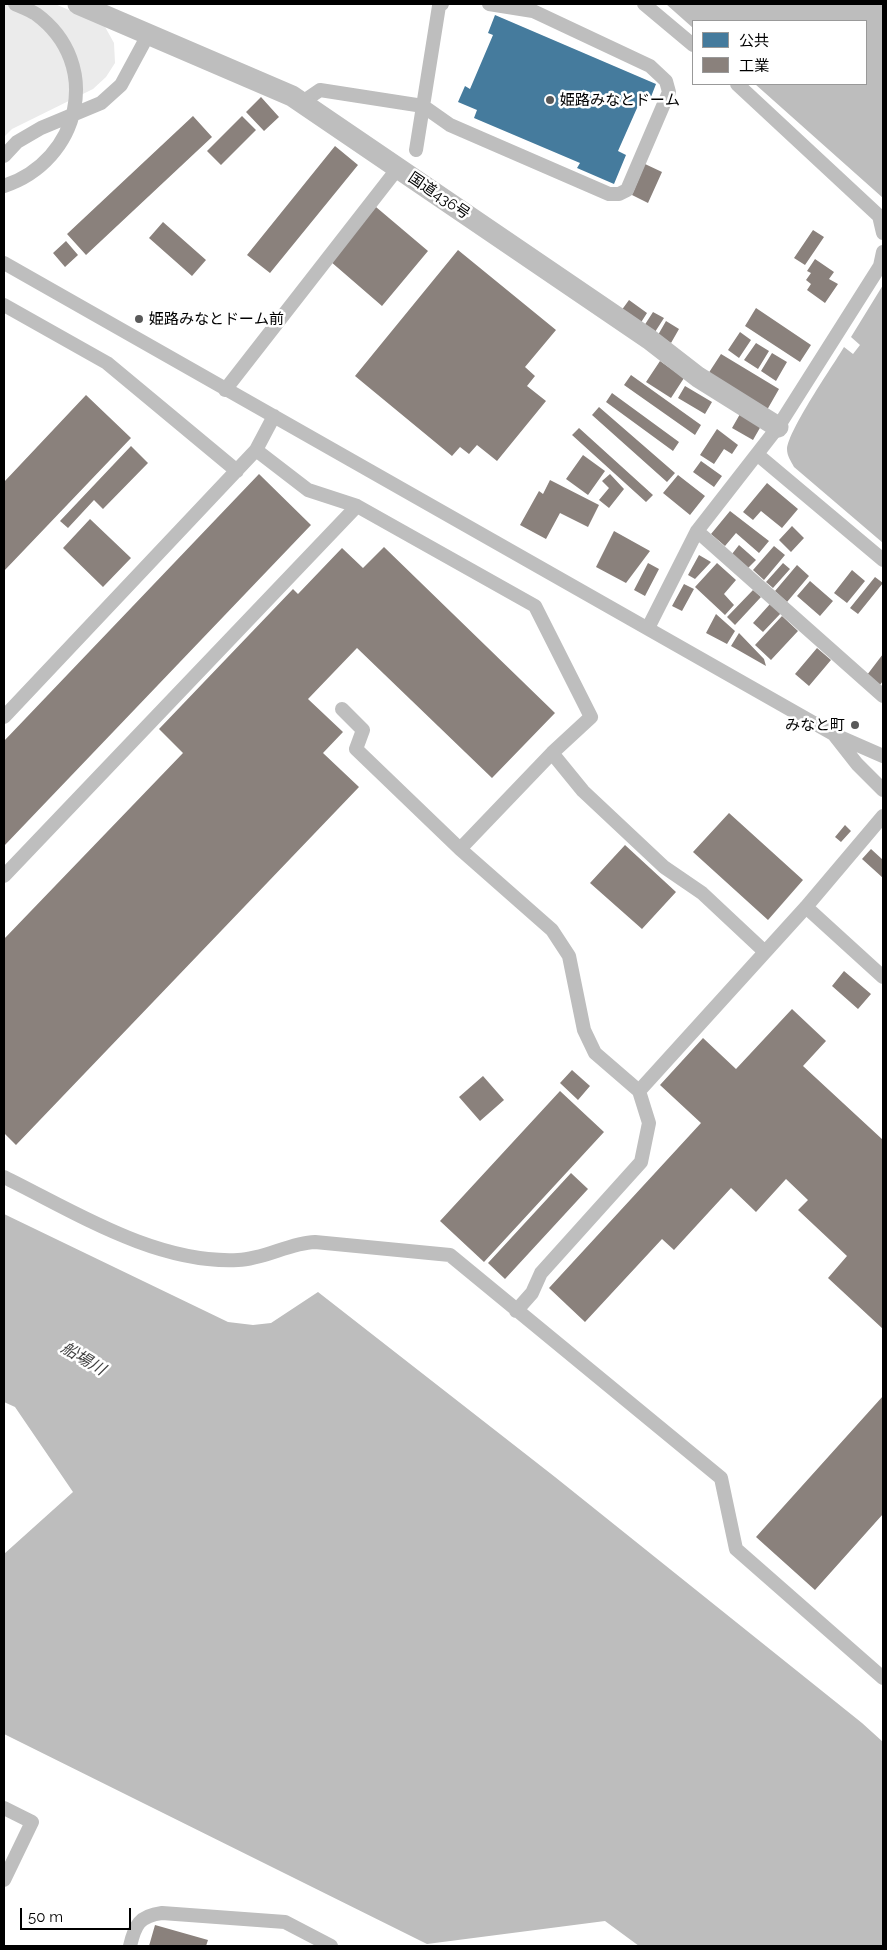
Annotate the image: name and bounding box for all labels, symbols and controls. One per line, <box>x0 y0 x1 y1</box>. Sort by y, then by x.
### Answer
legend <box>692 20 867 85</box>
text: 公共 <box>739 32 769 50</box>
text: 工業 <box>739 57 769 75</box>
place label: 姫路みなとドーム <box>560 91 680 109</box>
marker: 姫路みなとドーム <box>544 94 556 106</box>
street label: 国道436号 <box>405 169 473 223</box>
place label: 姫路みなとドーム前 <box>149 310 284 328</box>
marker: 姫路みなとドーム前 <box>133 313 145 325</box>
place label: みなと町 <box>785 716 845 734</box>
marker: みなと町 <box>849 719 861 731</box>
water label: 船場川 <box>57 1338 109 1380</box>
scale bar <box>22 1898 134 1930</box>
text: 50 m <box>28 1908 63 1926</box>

